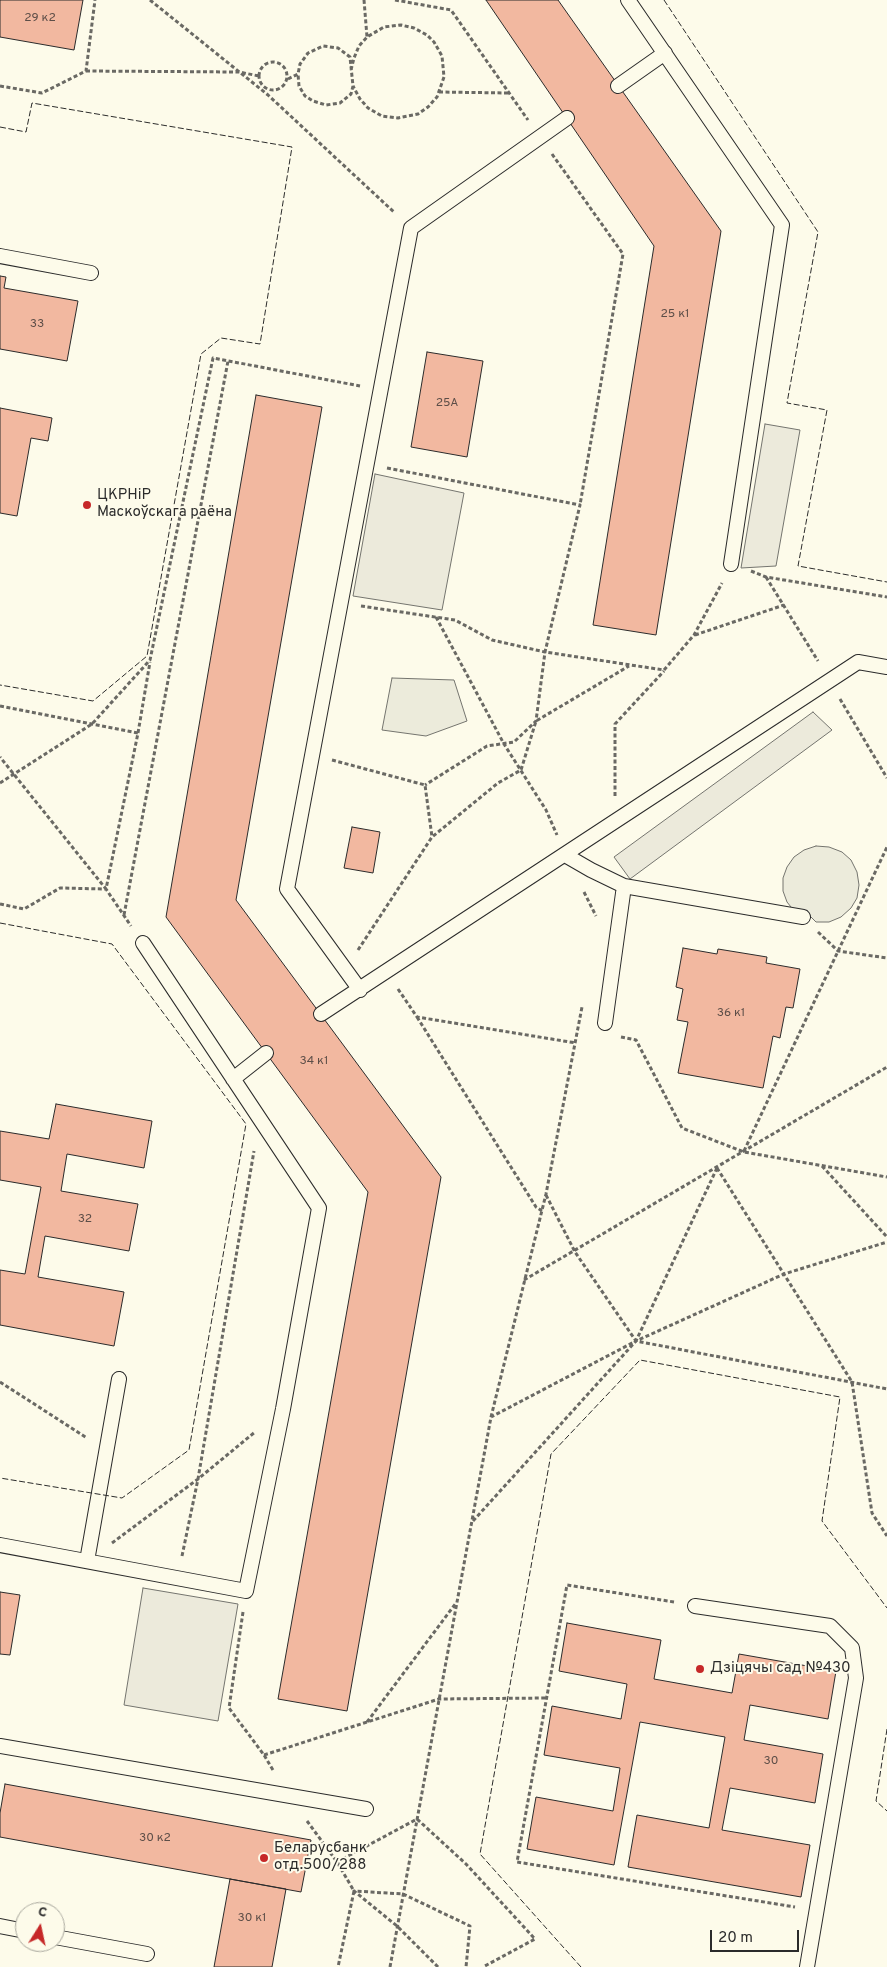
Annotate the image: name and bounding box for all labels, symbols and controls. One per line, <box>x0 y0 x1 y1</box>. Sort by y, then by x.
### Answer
house number: 29 к2 <box>24 12 56 26</box>
house number: 25 к1 <box>661 308 689 322</box>
house number: 33 <box>30 318 44 332</box>
house number: 25А <box>436 397 458 411</box>
place label: ЦКРНіР Маскоўскага раёна <box>97 487 232 522</box>
marker: ЦКРНіР Маскоўскага раёна <box>81 499 93 511</box>
house number: 36 к1 <box>717 1007 745 1021</box>
house number: 34 к1 <box>300 1055 328 1069</box>
house number: 32 <box>78 1213 92 1227</box>
place label: Дзіцячы сад №430 <box>710 1660 851 1678</box>
marker: Дзіцячы сад №430 <box>694 1663 706 1675</box>
house number: 30 <box>764 1755 778 1769</box>
house number: 30 к2 <box>139 1832 171 1846</box>
place label: Беларусбанк отд.500/288 <box>274 1840 367 1875</box>
marker: Беларусбанк отд.500/288 <box>258 1852 270 1864</box>
north arrow <box>15 1902 65 1952</box>
text: С <box>37 1904 48 1922</box>
house number: 30 к1 <box>238 1912 266 1926</box>
scale bar <box>712 1920 801 1952</box>
text: 20 m <box>718 1929 753 1948</box>

